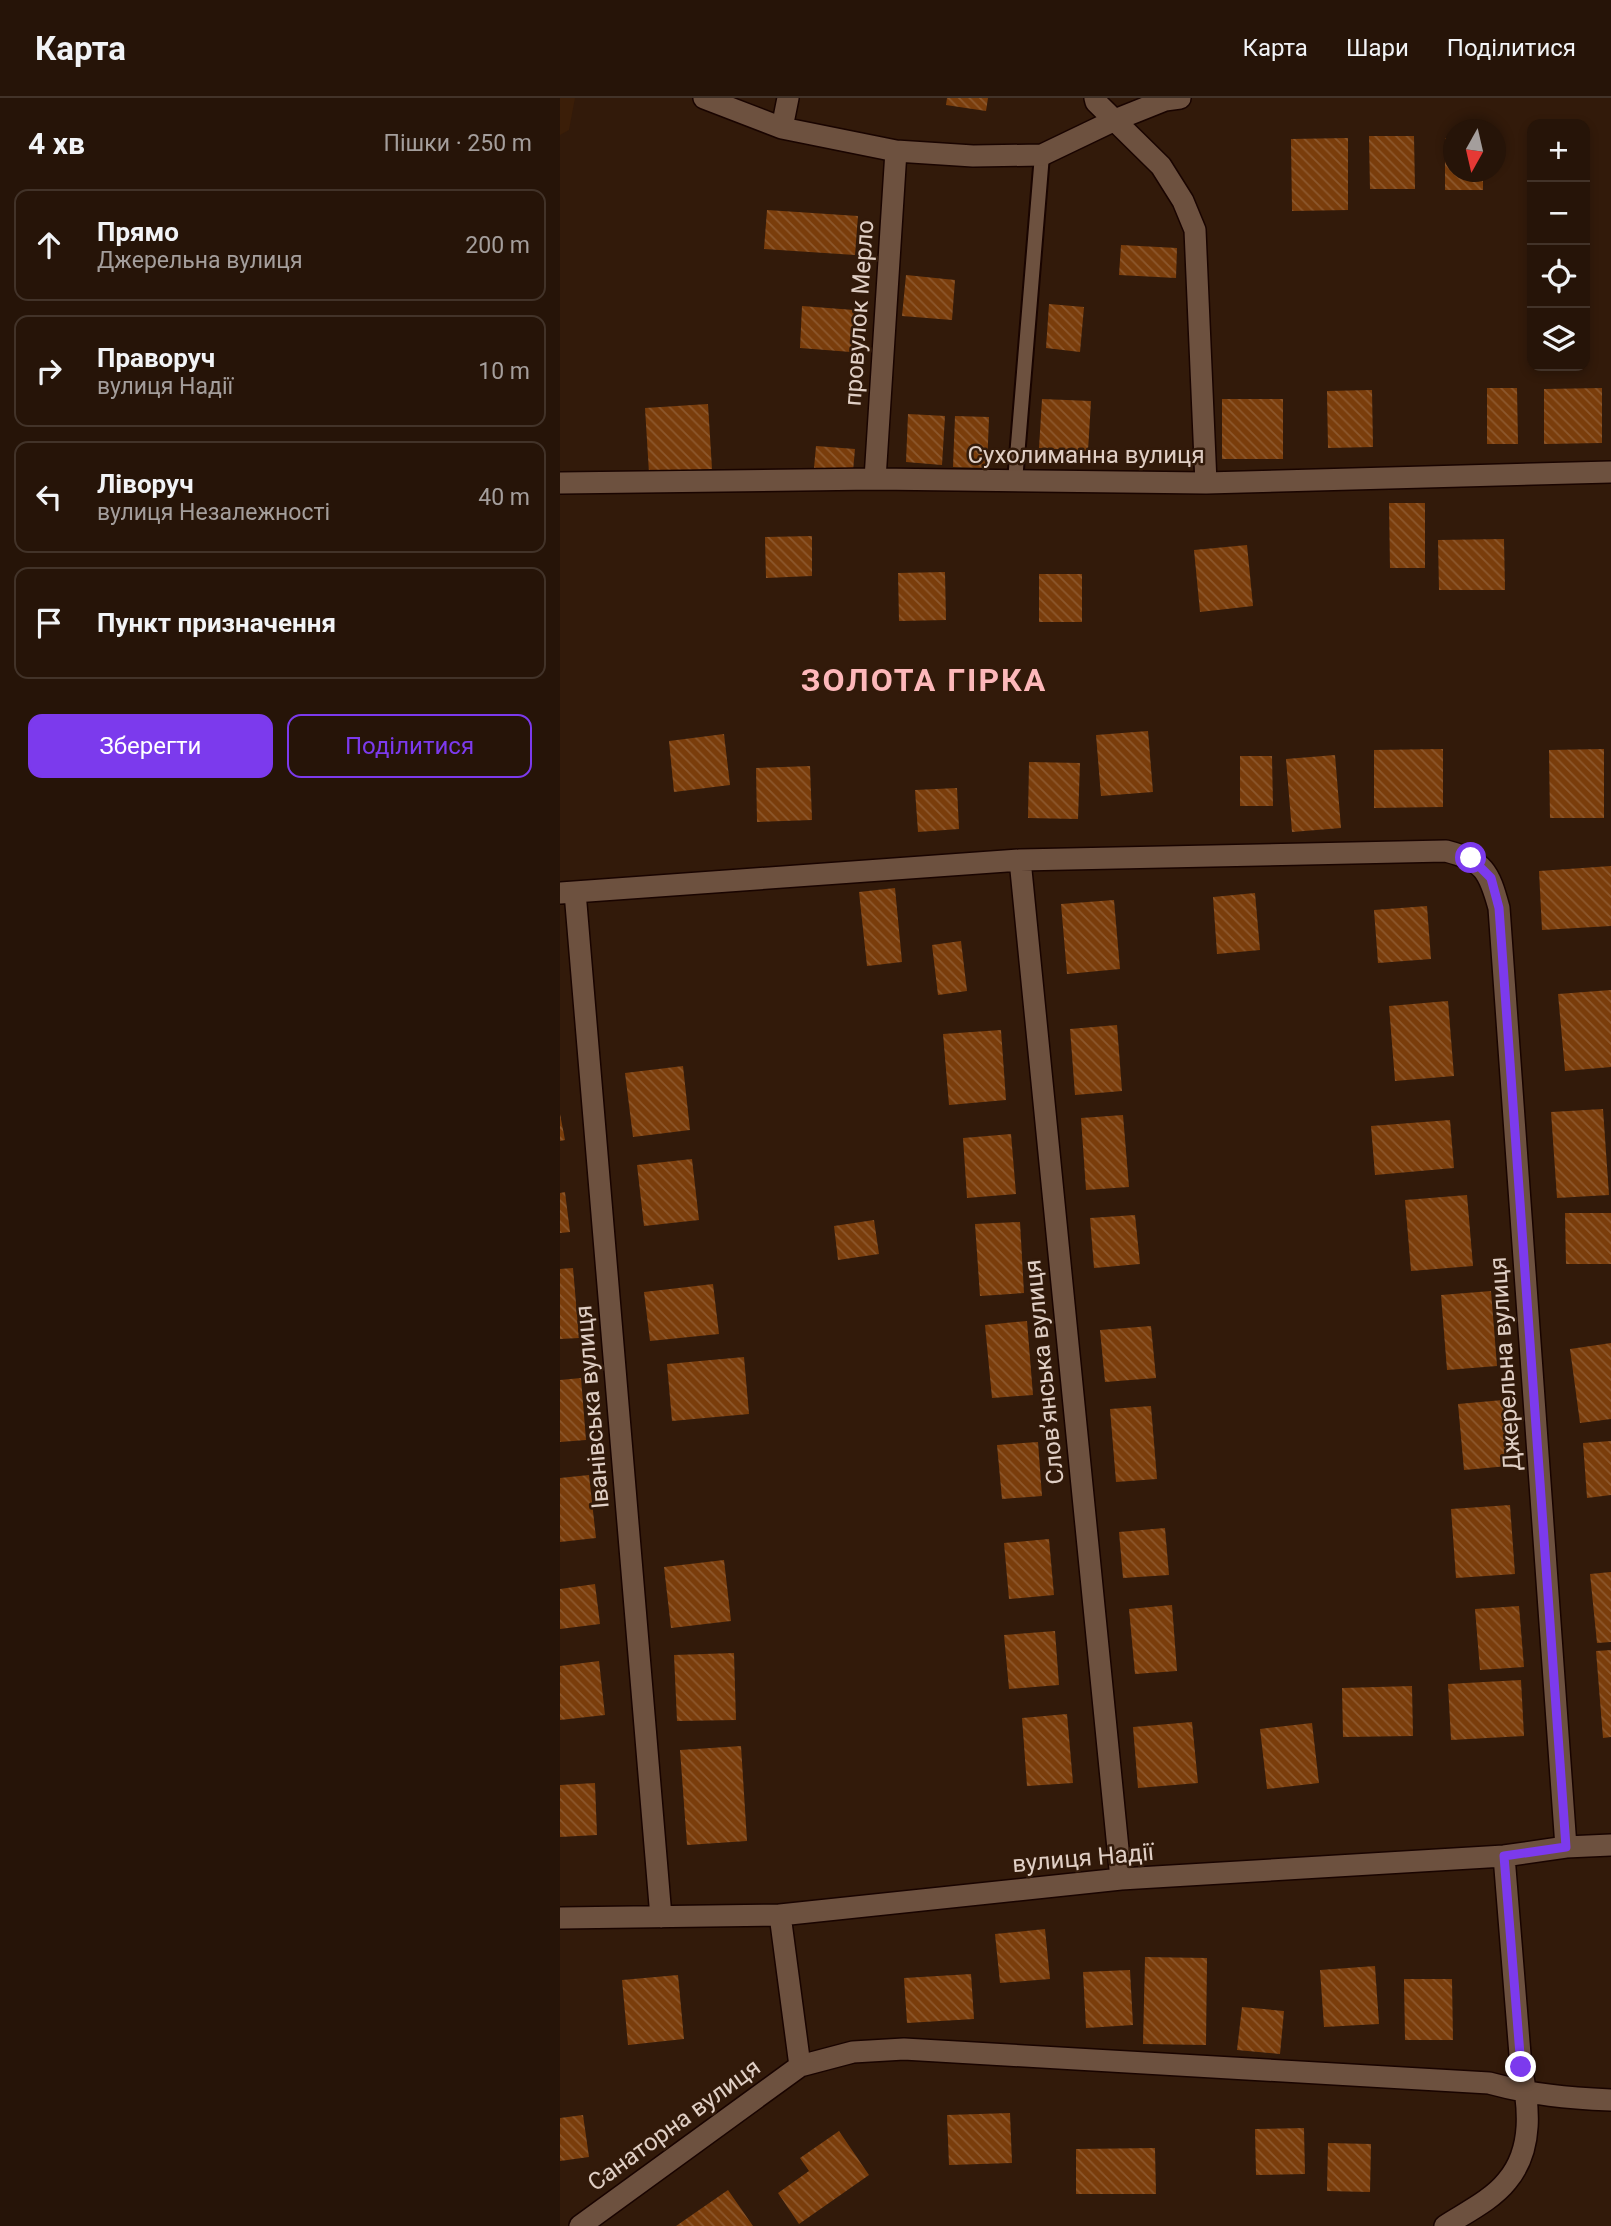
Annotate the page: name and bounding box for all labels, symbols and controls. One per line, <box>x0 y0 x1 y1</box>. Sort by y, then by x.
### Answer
text: Карта <box>35 29 126 68</box>
text: Карта <box>1242 34 1308 62</box>
text: Шари <box>1346 34 1409 62</box>
text: Поділитися <box>1447 34 1576 62</box>
north arrow <box>1443 119 1506 182</box>
map controls <box>1527 119 1590 371</box>
button: + <box>1527 119 1590 182</box>
text: 4 хв <box>28 126 85 161</box>
text: Пішки · 250 m <box>384 130 532 157</box>
button: − <box>1527 182 1590 245</box>
text: Прямо <box>97 217 179 247</box>
street label: провулок Мерло <box>839 219 879 407</box>
icon: ahead <box>30 226 68 264</box>
text: 200 m <box>465 232 530 259</box>
button: locate <box>1527 245 1590 308</box>
text: Джерельна вулиця <box>97 247 303 274</box>
button: layers <box>1527 308 1590 371</box>
text: Праворуч <box>97 343 215 373</box>
icon: right <box>30 352 68 390</box>
text: 10 m <box>478 358 530 385</box>
text: вулиця Надії <box>97 373 233 400</box>
street label: Сухолиманна вулиця <box>967 441 1205 469</box>
text: Ліворуч <box>97 469 194 499</box>
icon: left <box>30 478 68 516</box>
text: 40 m <box>478 484 530 511</box>
text: вулиця Незалежності <box>97 499 330 526</box>
icon: arrive <box>30 604 68 642</box>
text: Пункт призначення <box>97 608 336 638</box>
district label: ЗОЛОТА ГІРКА <box>801 661 1047 699</box>
button: Зберегти <box>28 714 273 778</box>
button: Поділитися <box>287 714 532 778</box>
route start <box>1455 842 1486 873</box>
street label: Джерельна вулиця <box>1484 1256 1526 1472</box>
street label: Словʼянська вулиця <box>1018 1258 1070 1486</box>
street label: Іванівська вулиця <box>569 1304 615 1510</box>
street label: вулиця Надії <box>1011 1838 1156 1878</box>
route end <box>1505 2051 1536 2082</box>
street label: Санаторна вулиця <box>582 2053 766 2197</box>

